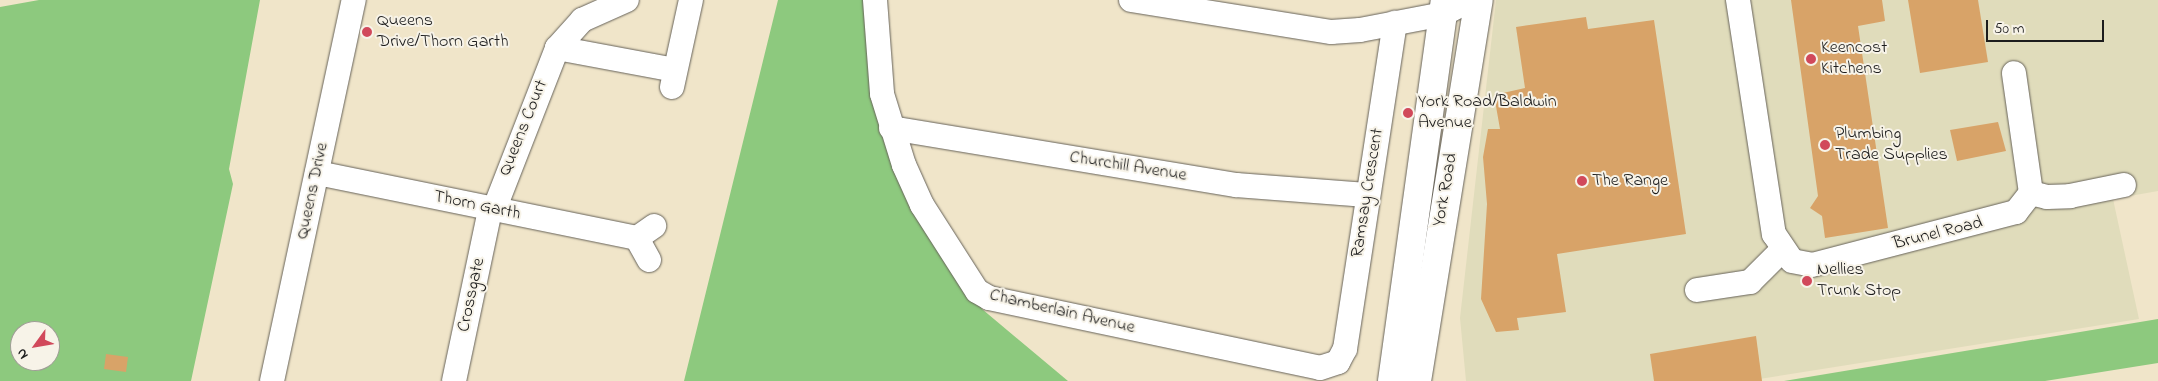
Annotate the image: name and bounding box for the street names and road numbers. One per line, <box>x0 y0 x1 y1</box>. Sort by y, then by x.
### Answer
street label: Queens Court <box>495 77 553 179</box>
street label: Ramsay Crescent <box>1347 127 1389 259</box>
street label: Queens Drive <box>292 141 334 241</box>
street label: Churchill Avenue <box>1068 147 1188 187</box>
street label: York Road <box>1429 152 1463 228</box>
street label: Thorn Garth <box>432 186 522 226</box>
street label: Brunel Road <box>1891 212 1985 256</box>
street label: Crossgate <box>454 256 490 334</box>
street label: Chamberlain Avenue <box>987 285 1137 339</box>

